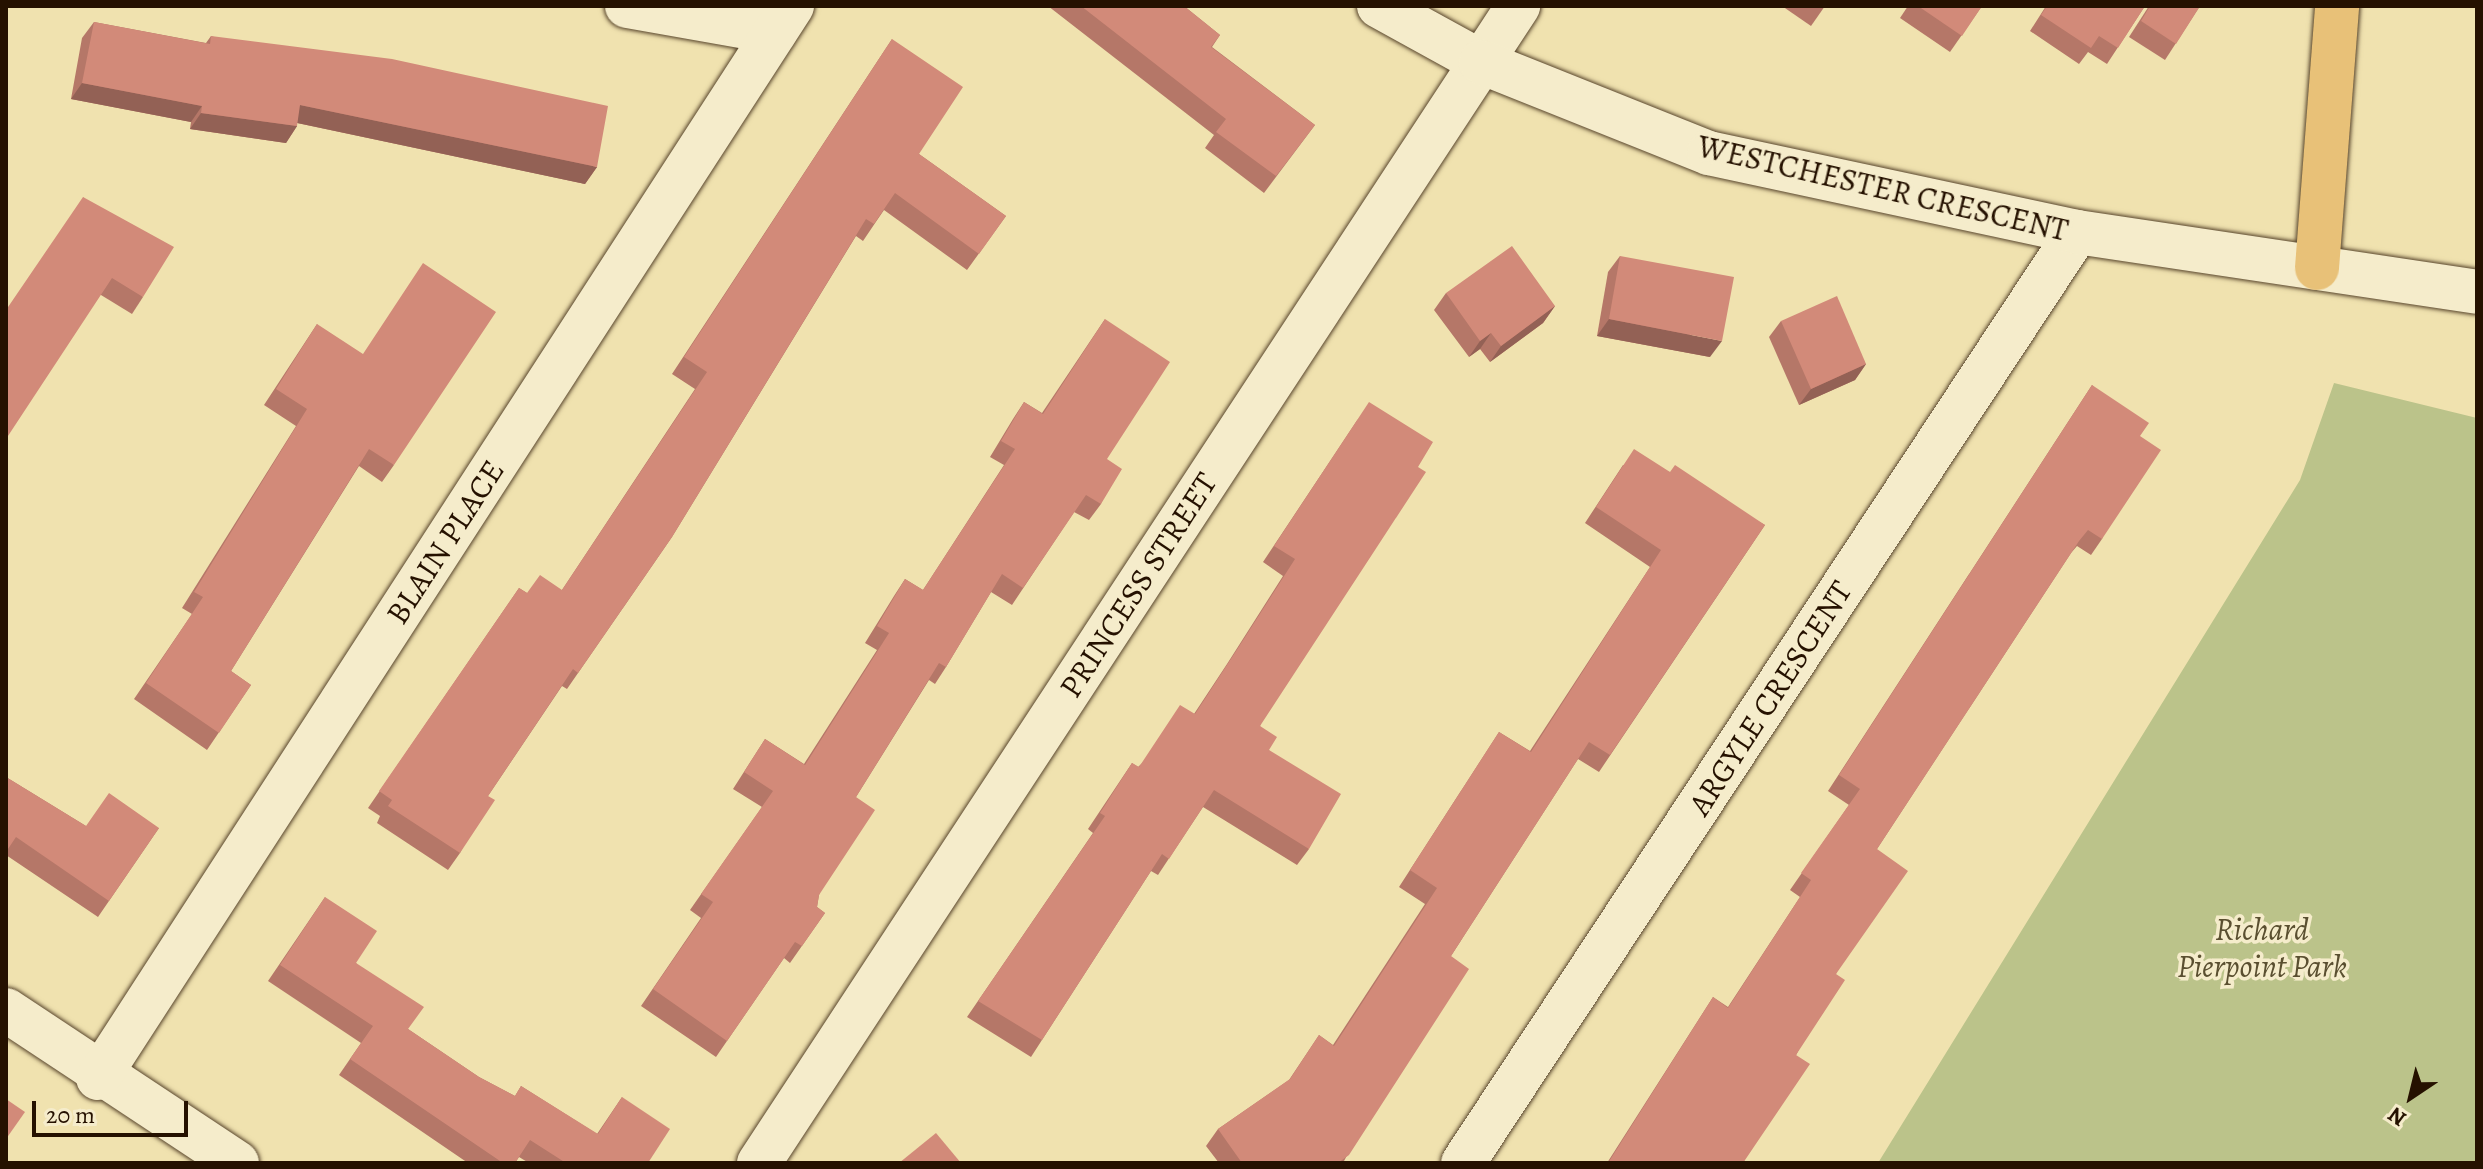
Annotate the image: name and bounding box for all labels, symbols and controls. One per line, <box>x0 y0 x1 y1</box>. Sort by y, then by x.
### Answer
street label: WESTCHESTER CRESCENT <box>1694 127 2072 249</box>
street label: BLAIN PLACE <box>378 453 512 631</box>
street label: PRINCESS STREET <box>1051 465 1225 705</box>
street label: ARGYLE CRESCENT <box>1680 574 1860 822</box>
park label: Richard Pierpoint Park <box>2177 911 2347 986</box>
north arrow <box>2371 1057 2451 1137</box>
scale bar <box>36 1085 192 1135</box>
text: 20 m <box>46 1099 95 1131</box>
text: N <box>2382 1100 2412 1134</box>

